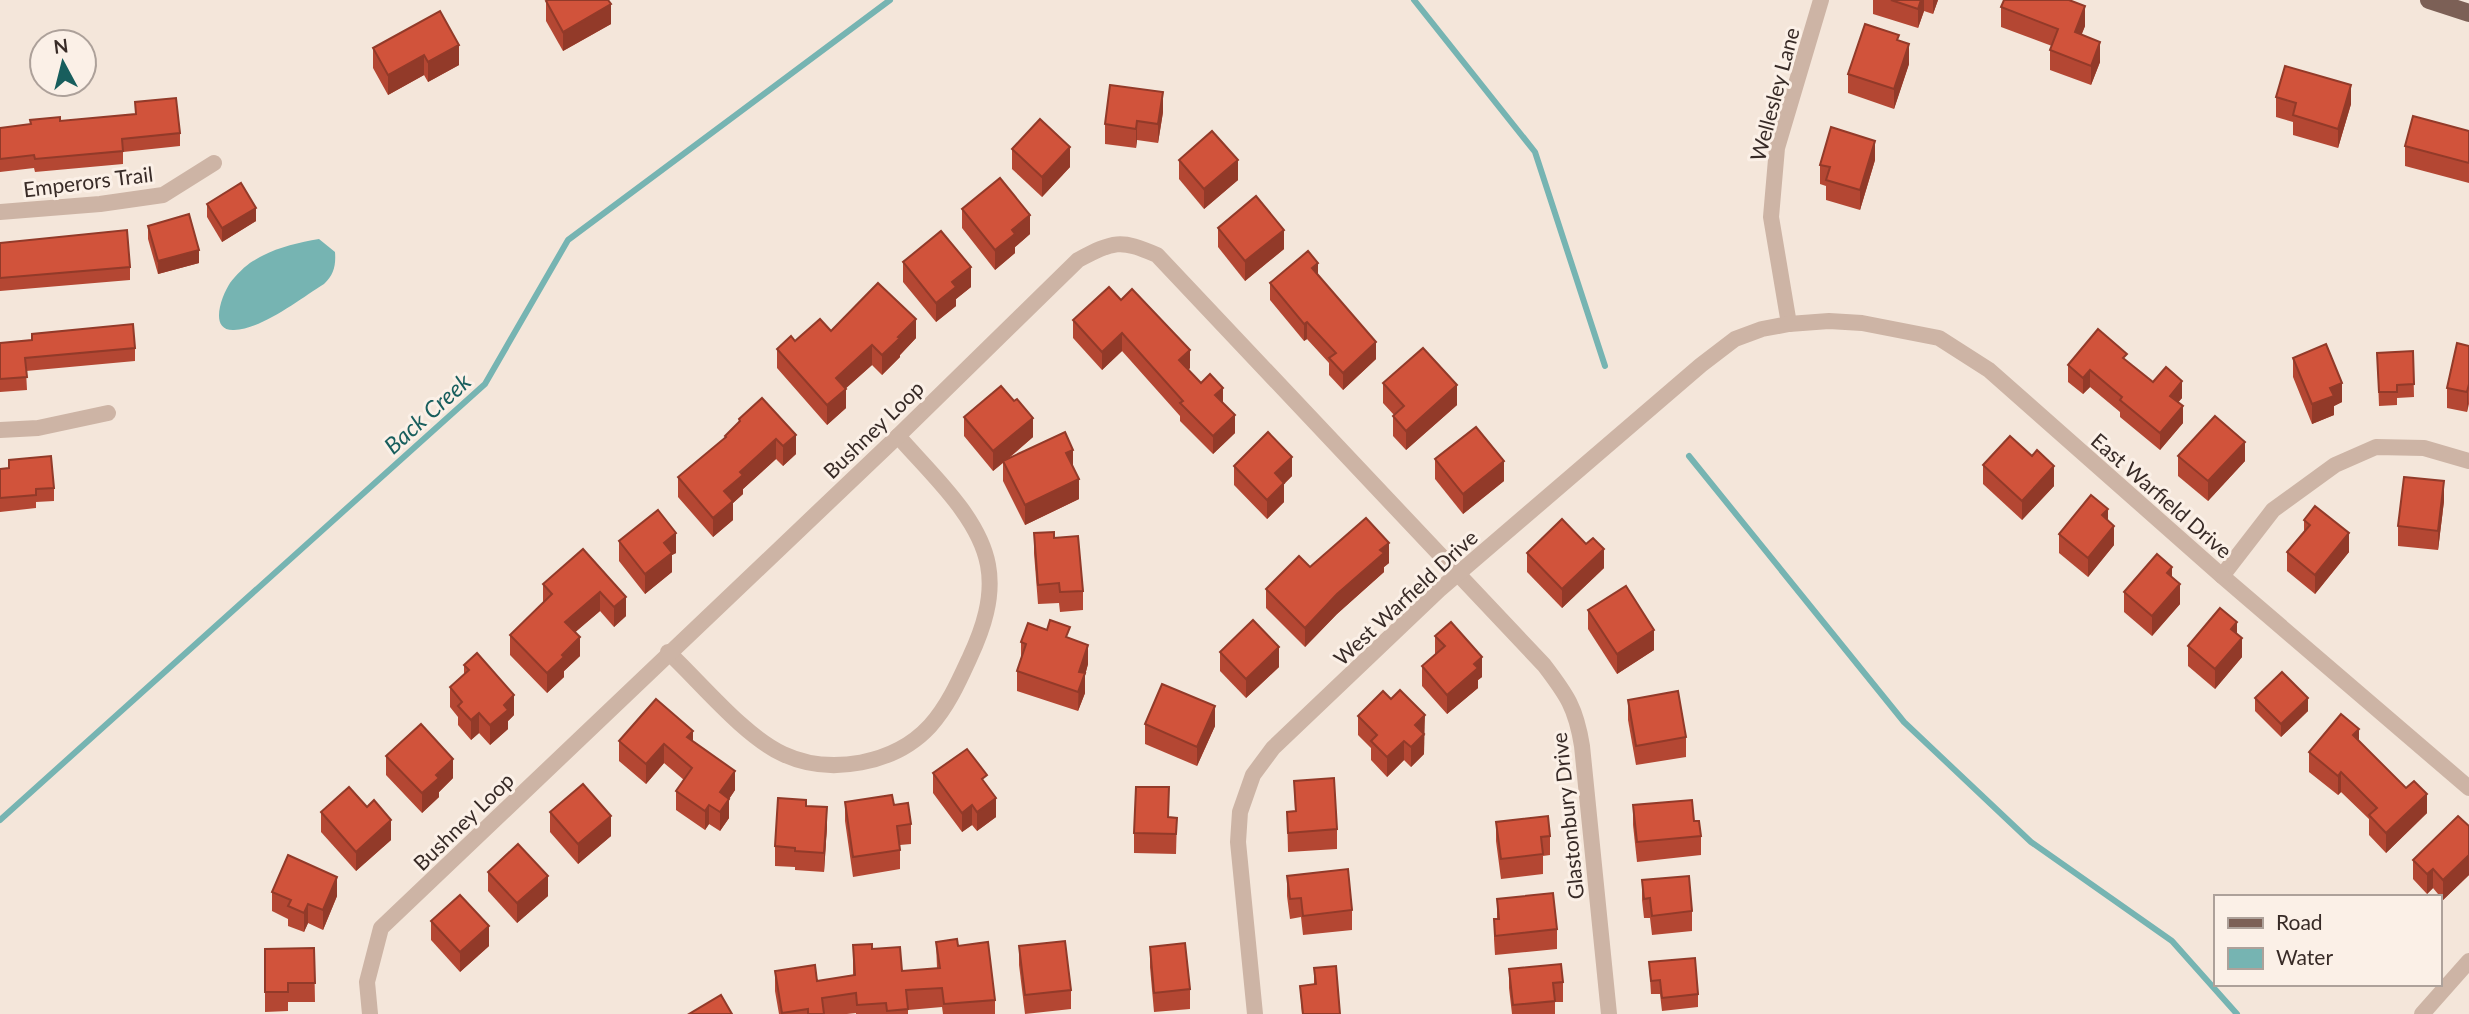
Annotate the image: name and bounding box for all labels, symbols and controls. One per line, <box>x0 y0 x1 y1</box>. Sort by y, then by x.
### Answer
street label: Wellesley Lane <box>1744 24 1804 164</box>
north arrow <box>28 28 98 98</box>
text: N <box>52 33 70 58</box>
street label: Emperors Trail <box>22 161 154 201</box>
water label: Back Creek <box>378 366 477 459</box>
street label: Bushney Loop <box>818 375 928 483</box>
street label: East Warfield Drive <box>2087 427 2237 563</box>
street label: West Warfield Drive <box>1328 524 1482 670</box>
street label: Glastonbury Drive <box>1546 731 1588 901</box>
street label: Bushney Loop <box>408 767 518 875</box>
legend <box>2214 895 2441 986</box>
text: Road <box>2276 909 2323 934</box>
text: Water <box>2276 944 2333 969</box>

